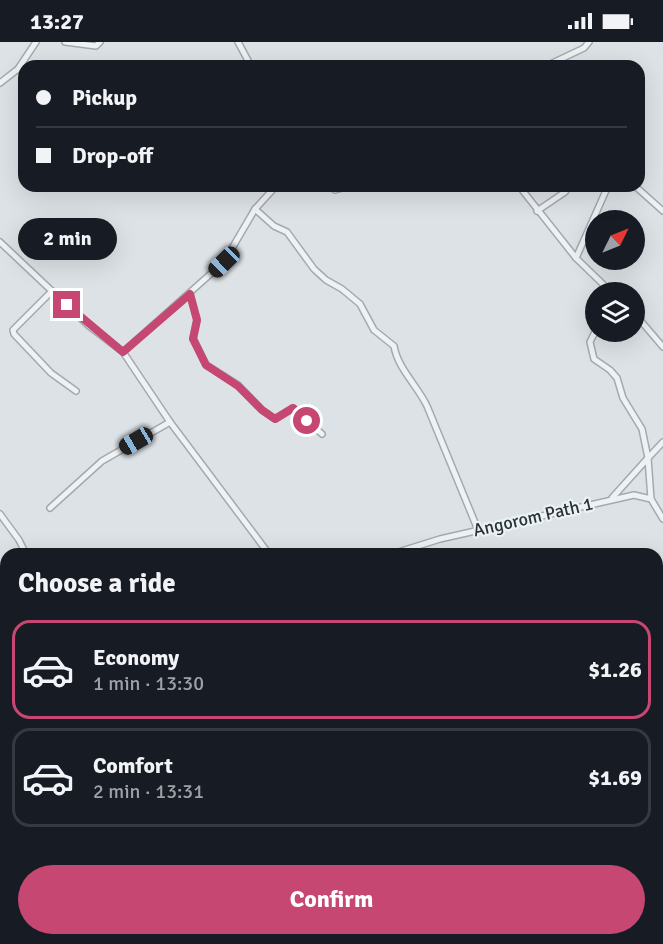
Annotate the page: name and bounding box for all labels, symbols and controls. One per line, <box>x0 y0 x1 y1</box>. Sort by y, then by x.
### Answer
text: 13:27 <box>30 8 84 35</box>
text: Pickup <box>72 84 137 111</box>
text: Drop-off <box>72 142 153 169</box>
north arrow <box>585 210 645 270</box>
map controls <box>585 210 645 342</box>
callout: 2 min <box>17 218 116 260</box>
text: 2 min <box>43 226 92 251</box>
car <box>205 243 243 281</box>
button: layers <box>585 282 645 342</box>
route end <box>53 291 80 318</box>
route start <box>293 407 320 434</box>
car <box>116 424 156 458</box>
street label: Angorom Path 1 <box>471 493 595 541</box>
text: Choose a ride <box>18 567 176 600</box>
icon: car <box>21 643 75 697</box>
text: Economy <box>93 644 179 671</box>
text: $1.26 <box>588 656 642 683</box>
text: 1 min · 13:30 <box>93 671 204 696</box>
icon: car <box>21 751 75 805</box>
text: Comfort <box>93 752 173 779</box>
text: $1.69 <box>588 764 642 791</box>
text: 2 min · 13:31 <box>93 779 204 804</box>
button: Confirm <box>18 865 645 934</box>

